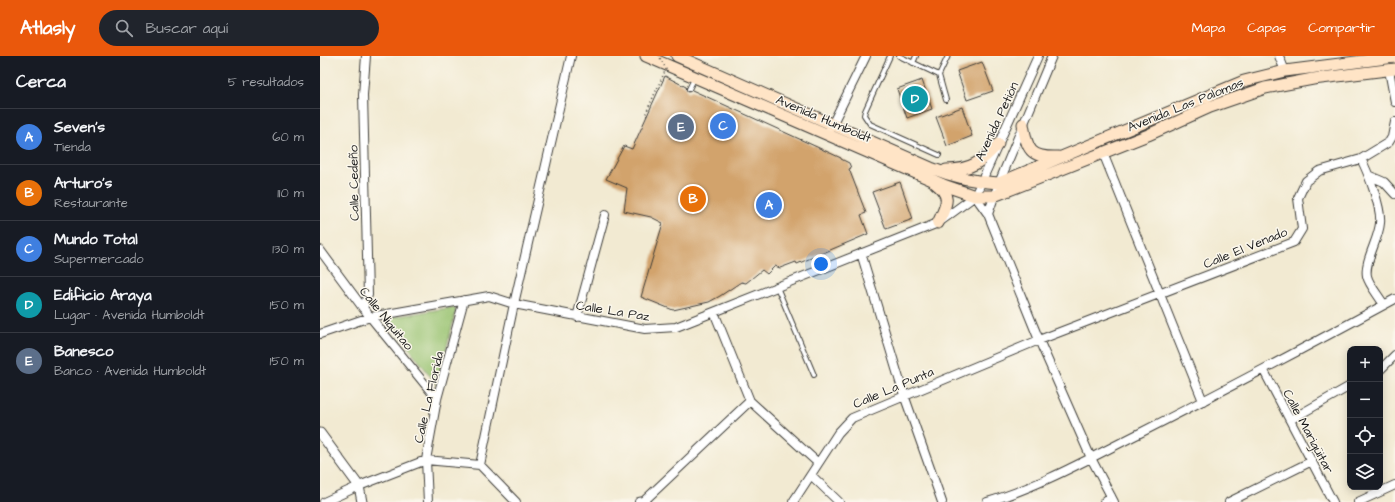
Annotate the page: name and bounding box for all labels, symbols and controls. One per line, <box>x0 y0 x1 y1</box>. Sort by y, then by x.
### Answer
search box <box>99 10 379 46</box>
text: Atlasly <box>20 15 75 42</box>
icon: search <box>113 17 135 39</box>
text: Buscar aquí <box>145 18 228 39</box>
text: Mapa <box>1192 18 1225 38</box>
text: Capas <box>1247 18 1286 38</box>
text: Compartir <box>1308 18 1375 38</box>
text: Cerca <box>16 70 66 94</box>
text: 5 resultados <box>228 73 304 91</box>
street label: Avenida Las Palomas <box>1125 73 1247 136</box>
street label: Avenida Petión <box>971 78 1023 164</box>
pin: D <box>902 84 928 114</box>
street label: Avenida Humboldt <box>773 91 875 147</box>
pin: C <box>710 111 736 141</box>
pin: E <box>668 112 694 142</box>
text: Seven's <box>54 117 105 138</box>
text: A <box>25 128 33 146</box>
text: 60 m <box>272 128 304 146</box>
text: Tienda <box>54 138 91 156</box>
street label: Calle Cedeño <box>344 144 364 221</box>
text: Arturo's <box>54 173 112 194</box>
text: B <box>24 184 34 202</box>
text: 110 m <box>277 184 304 202</box>
pin: B <box>680 184 706 214</box>
pin: A <box>756 190 782 220</box>
text: Restaurante <box>54 194 128 212</box>
street label: Calle El Venado <box>1201 223 1291 273</box>
text: Mundo Total <box>54 229 138 250</box>
text: C <box>24 240 34 258</box>
text: 130 m <box>272 240 304 258</box>
text: Supermercado <box>54 250 144 268</box>
your location <box>811 254 831 274</box>
street label: Calle Niquitao <box>355 283 418 355</box>
text: Edificio Araya <box>54 285 152 306</box>
text: D <box>25 296 33 314</box>
text: 150 m <box>270 296 304 314</box>
street label: Calle La Paz <box>575 296 652 326</box>
text: Lugar · Avenida Humboldt <box>54 306 205 324</box>
text: Banesco <box>54 341 113 362</box>
map controls <box>1347 346 1383 490</box>
button: + <box>1347 346 1383 382</box>
street label: Calle La Florida <box>410 349 448 445</box>
text: E <box>25 352 33 370</box>
text: 150 m <box>270 352 304 370</box>
text: Banco · Avenida Humboldt <box>54 362 206 380</box>
street label: Calle La Punta <box>850 363 937 413</box>
button: − <box>1347 382 1383 418</box>
street label: Calle Marigüitar <box>1277 386 1338 477</box>
button: locate <box>1347 418 1383 454</box>
button: layers <box>1347 454 1383 490</box>

